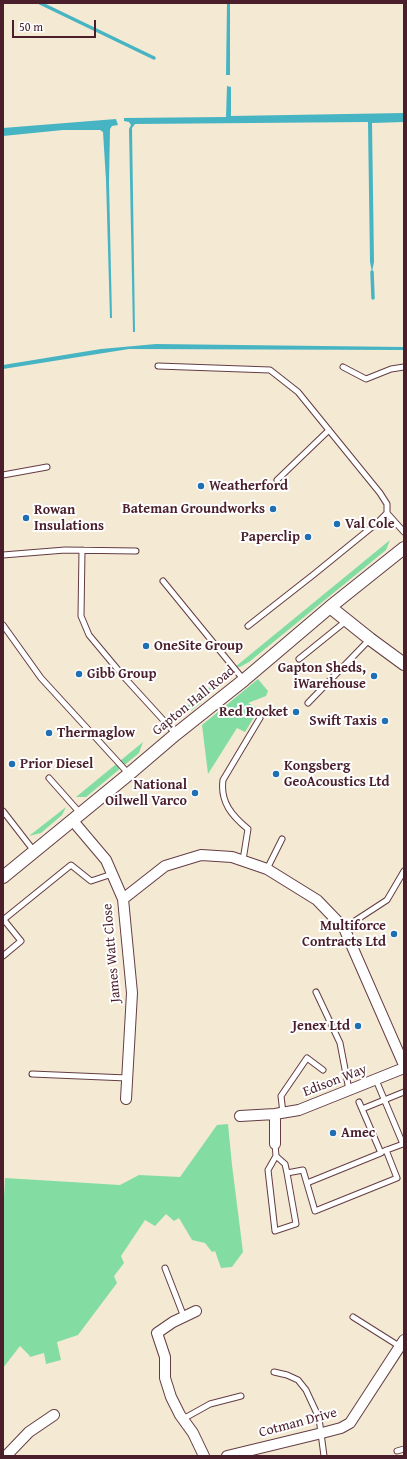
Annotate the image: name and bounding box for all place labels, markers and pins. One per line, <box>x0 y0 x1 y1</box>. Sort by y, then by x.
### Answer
place label: Weatherford <box>209 478 288 494</box>
marker: Weatherford <box>196 481 206 491</box>
place label: Bateman Groundworks <box>122 501 265 517</box>
place label: Rowan Insulations <box>34 502 104 534</box>
marker: Bateman Groundworks <box>268 504 278 514</box>
marker: Rowan Insulations <box>21 513 31 523</box>
place label: Val Cole <box>345 516 395 532</box>
marker: Val Cole <box>332 519 342 529</box>
place label: Paperclip <box>241 529 300 545</box>
marker: Paperclip <box>303 532 313 542</box>
place label: OneSite Group <box>154 638 243 654</box>
marker: OneSite Group <box>141 641 151 651</box>
place label: Gapton Sheds, iWarehouse <box>278 660 366 692</box>
place label: Gibb Group <box>87 666 156 682</box>
marker: Gibb Group <box>74 669 84 679</box>
marker: Gapton Sheds, iWarehouse <box>369 671 379 681</box>
place label: Red Rocket <box>219 704 288 720</box>
marker: Red Rocket <box>291 707 301 717</box>
place label: Swift Taxis <box>309 713 377 729</box>
marker: Swift Taxis <box>380 716 390 726</box>
place label: Thermaglow <box>57 725 135 741</box>
marker: Thermaglow <box>44 728 54 738</box>
place label: Prior Diesel <box>20 756 93 772</box>
place label: Kongsberg GeoAcoustics Ltd <box>284 758 390 790</box>
marker: Prior Diesel <box>7 759 17 769</box>
marker: Kongsberg GeoAcoustics Ltd <box>271 769 281 779</box>
place label: National Oilwell Varco <box>105 777 187 810</box>
marker: National Oilwell Varco <box>190 788 200 798</box>
place label: Multiforce Contracts Ltd <box>302 918 386 950</box>
marker: Multiforce Contracts Ltd <box>389 929 399 939</box>
place label: Jenex Ltd <box>292 1018 350 1034</box>
marker: Jenex Ltd <box>353 1021 363 1031</box>
place label: Amec <box>341 1125 375 1141</box>
marker: Amec <box>328 1128 338 1138</box>

